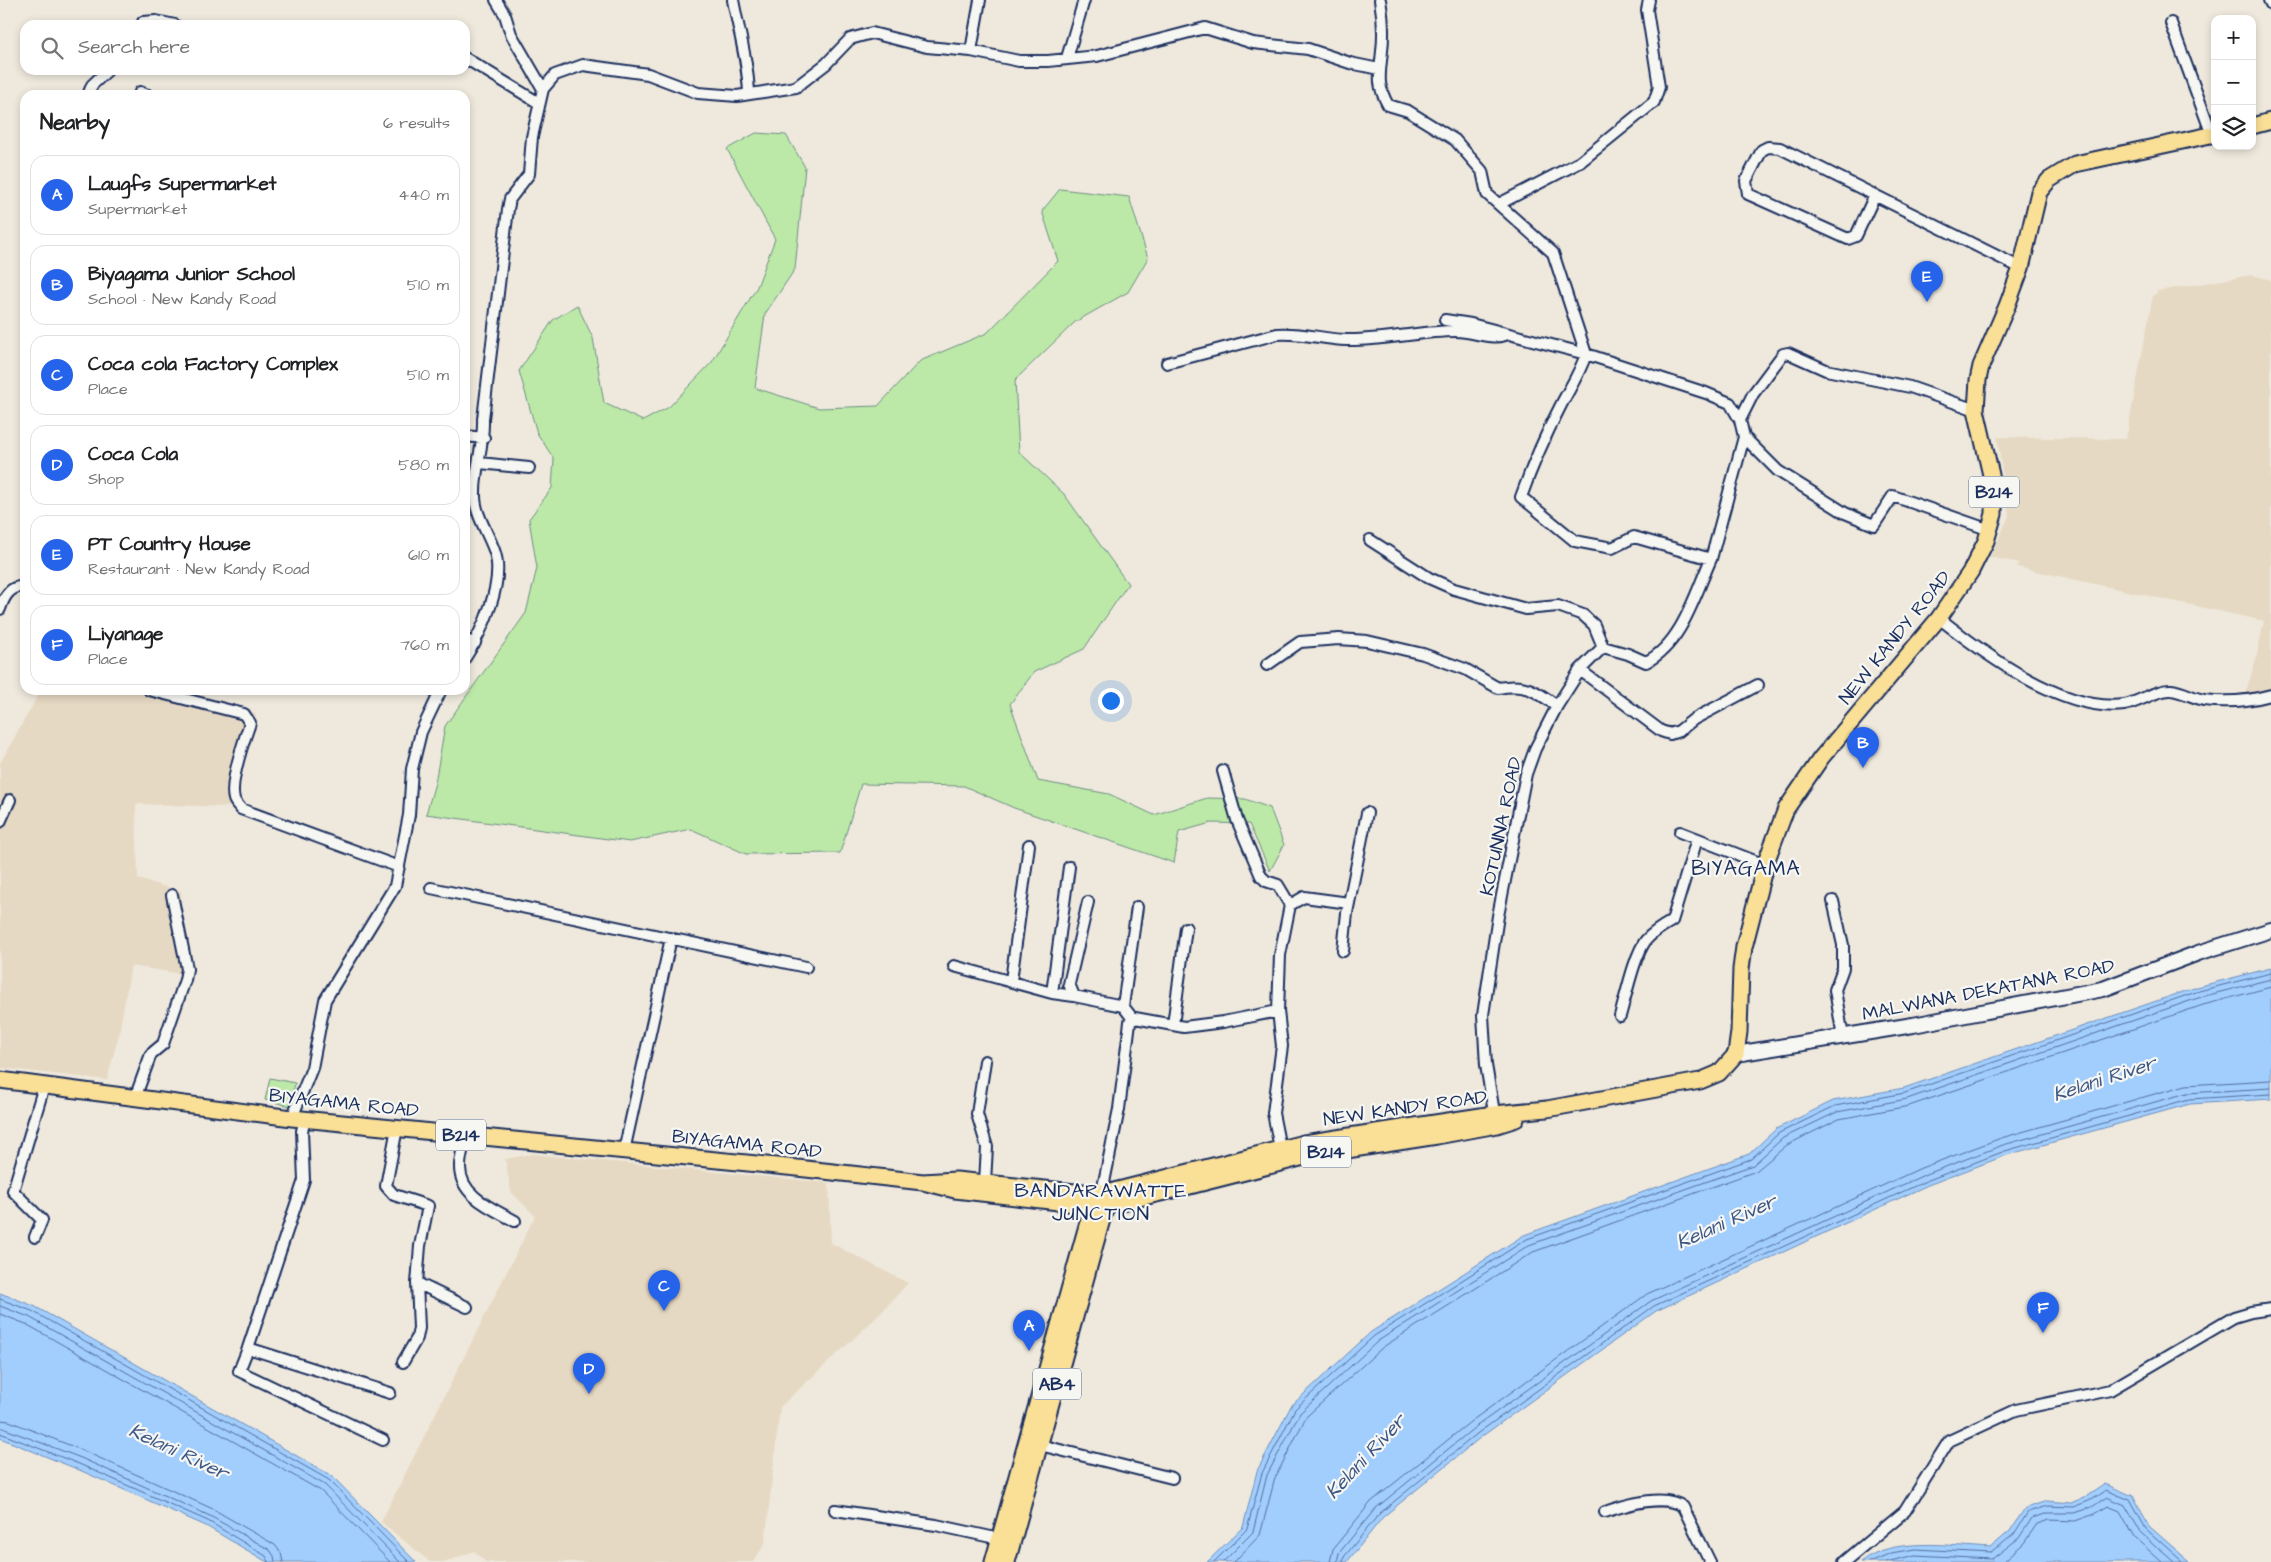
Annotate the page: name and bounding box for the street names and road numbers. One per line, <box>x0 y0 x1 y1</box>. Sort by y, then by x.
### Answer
road number: B214 <box>1969 477 2019 508</box>
street label: NEW KANDY ROAD <box>1833 565 1958 711</box>
street label: KOTUNNA ROAD <box>1474 754 1529 898</box>
street label: MALWANA DEKATANA ROAD <box>1860 953 2117 1028</box>
street label: BIYAGAMA ROAD <box>268 1082 420 1125</box>
street label: NEW KANDY ROAD <box>1322 1084 1489 1133</box>
road number: B214 <box>436 1120 486 1150</box>
street label: BIYAGAMA ROAD <box>671 1123 823 1166</box>
road number: B214 <box>1301 1136 1351 1168</box>
road number: AB4 <box>1033 1368 1081 1400</box>

